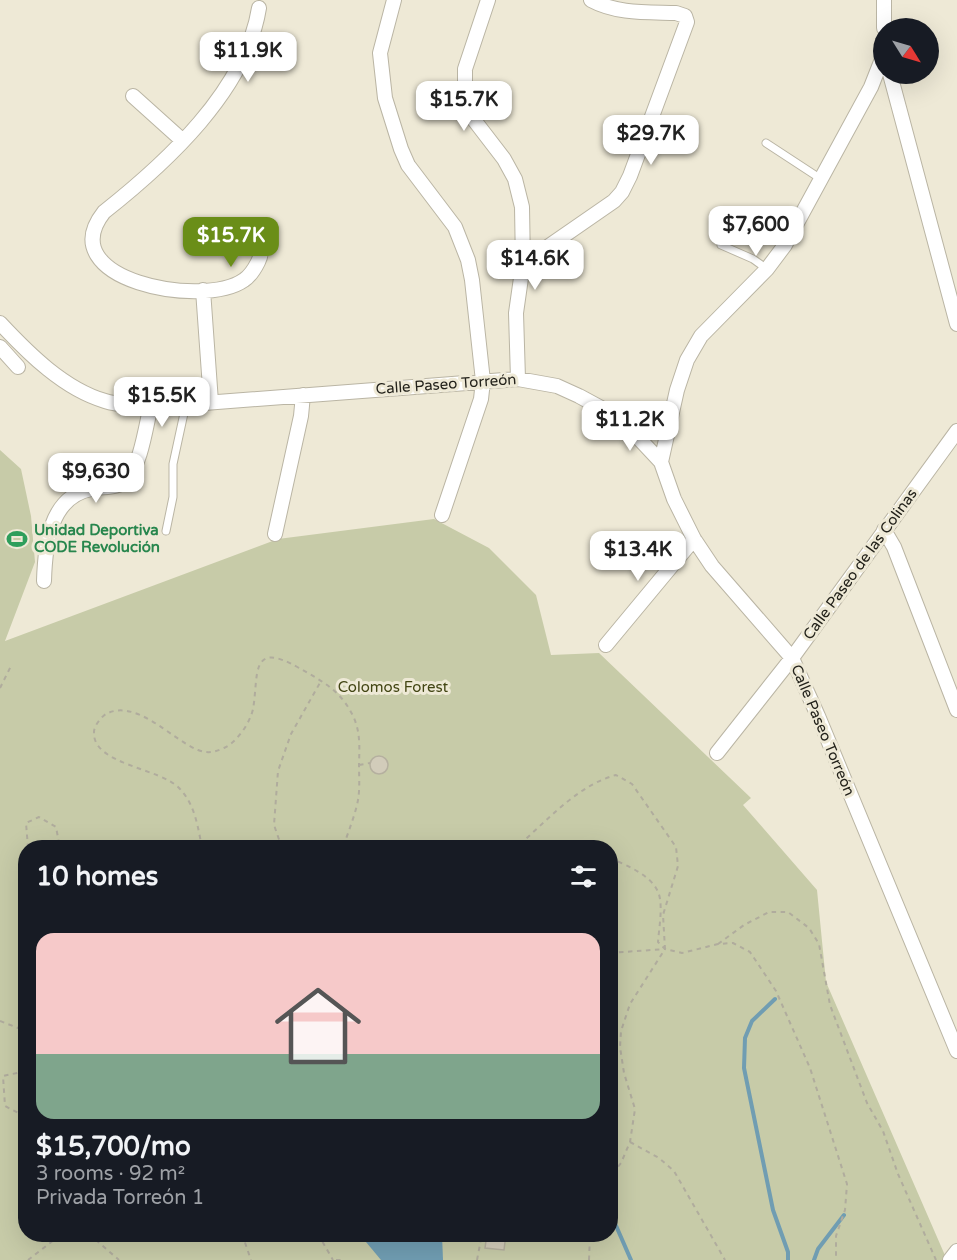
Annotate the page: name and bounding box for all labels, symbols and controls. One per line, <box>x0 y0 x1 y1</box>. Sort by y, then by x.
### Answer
north arrow <box>873 18 939 84</box>
map controls <box>873 18 939 84</box>
pin: $11.9K <box>199 32 297 83</box>
text: $11.9K <box>214 39 282 63</box>
pin: $15.7K <box>415 81 513 132</box>
text: $15.7K <box>430 88 498 112</box>
pin: $29.7K <box>602 115 700 166</box>
text: $29.7K <box>617 122 685 146</box>
pin: $7,600 <box>707 206 805 257</box>
text: $7,600 <box>723 213 789 237</box>
pin: $15.7K <box>182 217 280 268</box>
text: $15.7K <box>197 224 265 248</box>
pin: $14.6K <box>486 240 584 291</box>
text: $14.6K <box>501 247 569 271</box>
street label: Calle Paseo Torreón <box>375 370 517 398</box>
pin: $15.5K <box>113 377 211 428</box>
text: $15.5K <box>128 384 196 408</box>
pin: $11.2K <box>581 401 679 452</box>
text: $11.2K <box>596 408 664 432</box>
pin: $9,630 <box>47 453 145 504</box>
text: $9,630 <box>62 460 130 484</box>
street label: Calle Paseo de las Colinas <box>799 485 921 643</box>
place label: Unidad Deportiva CODE Revolución <box>34 521 160 556</box>
sports icon: Unidad Deportiva CODE Revolución <box>5 527 29 551</box>
pin: $13.4K <box>589 531 687 582</box>
text: $13.4K <box>604 538 672 562</box>
street label: Calle Paseo Torreón <box>787 662 859 798</box>
park label: Colomos Forest <box>338 678 449 696</box>
icon: filters <box>567 860 600 893</box>
text: 10 homes <box>36 861 158 892</box>
icon: home <box>264 972 372 1080</box>
text: $15,700/mo <box>36 1131 191 1162</box>
text: 3 rooms · 92 m² <box>36 1162 185 1186</box>
text: Privada Torreón 1 <box>36 1186 204 1210</box>

